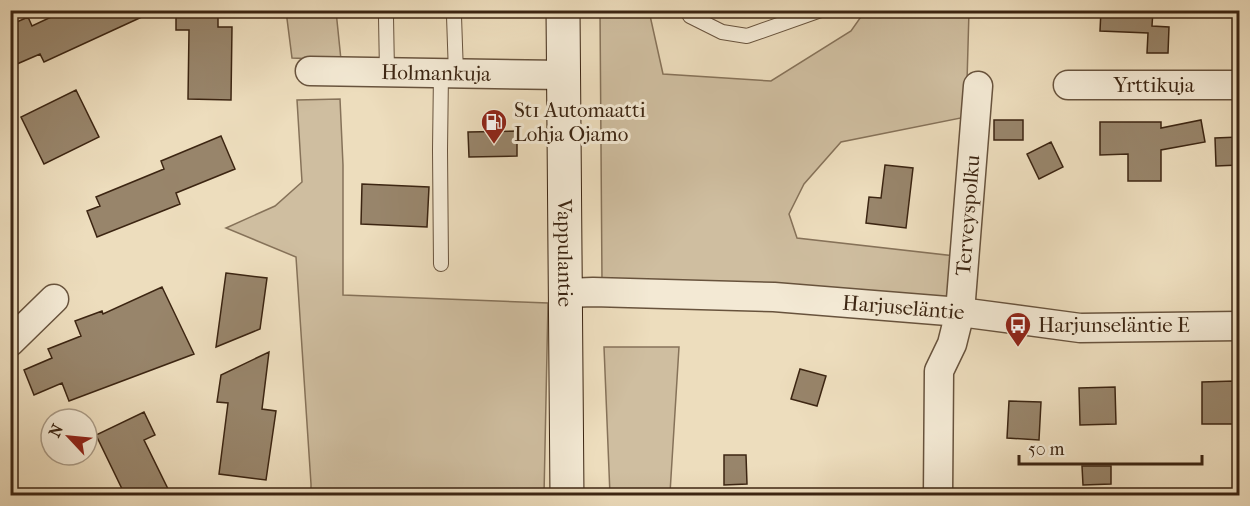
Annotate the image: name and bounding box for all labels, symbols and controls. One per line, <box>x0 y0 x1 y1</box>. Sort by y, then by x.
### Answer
street label: Holmankuja <box>381 60 491 86</box>
street label: Yrttikuja <box>1113 73 1195 97</box>
place label: St1 Automaatti Lohja Ojamo <box>514 98 646 146</box>
fuel station icon: St1 Automaatti Lohja Ojamo <box>479 107 509 145</box>
street label: Terveyspolku <box>951 154 984 277</box>
street label: Vappulantie <box>553 198 577 307</box>
street label: Harjuseläntie <box>841 291 966 324</box>
bus stop icon: Harjunseläntie E <box>1003 310 1033 348</box>
place label: Harjunseläntie E <box>1038 313 1190 337</box>
north arrow <box>39 407 99 467</box>
text: N <box>45 420 68 440</box>
scale bar <box>1019 428 1202 466</box>
text: 50 m <box>1028 439 1065 460</box>

